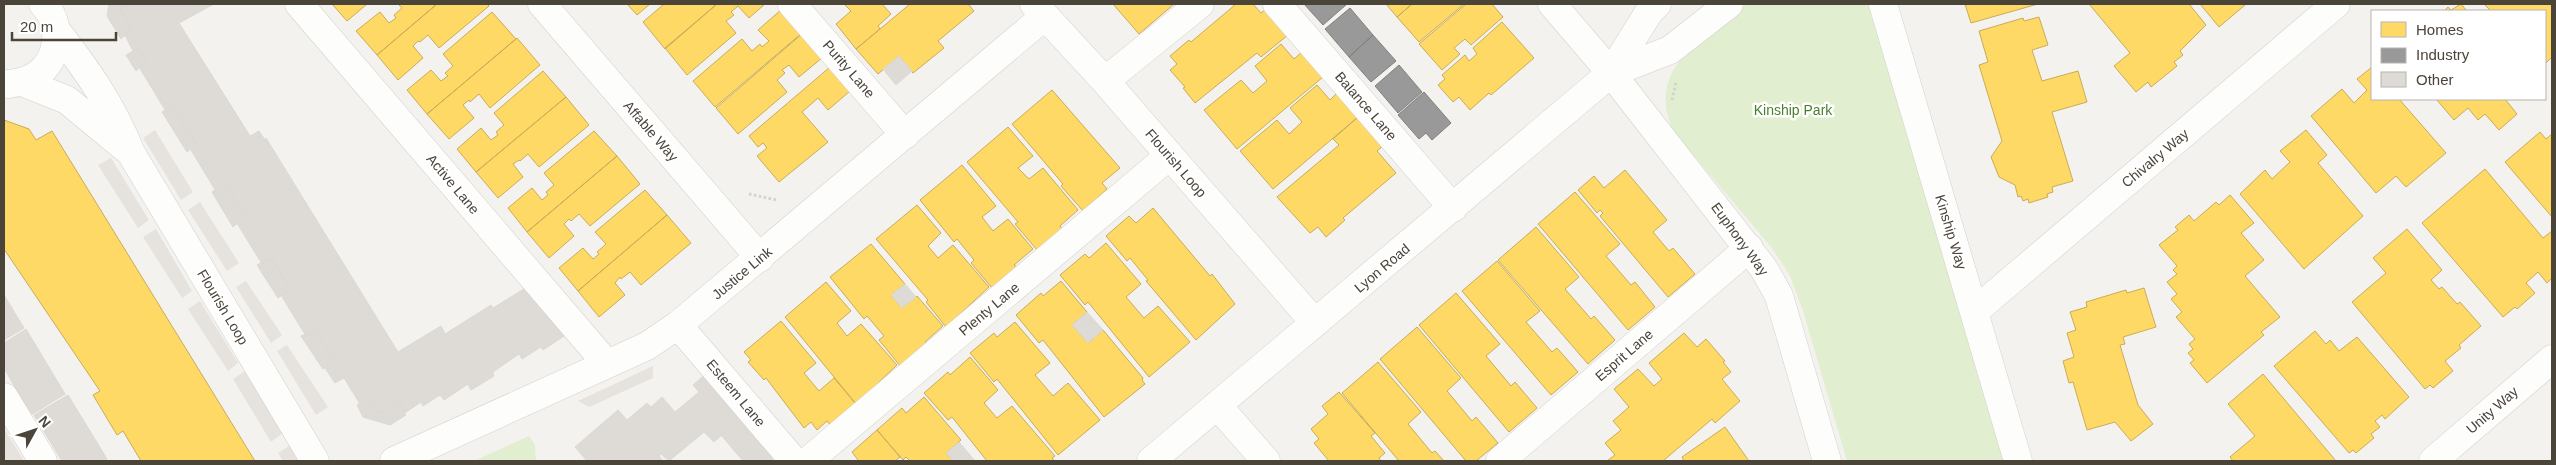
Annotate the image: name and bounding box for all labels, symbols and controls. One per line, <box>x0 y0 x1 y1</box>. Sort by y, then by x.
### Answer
scale bar <box>12 10 116 42</box>
legend <box>2371 10 2546 100</box>
text: 20 m <box>20 18 53 35</box>
text: Homes <box>2416 21 2464 38</box>
street label: Purity Lane <box>820 37 878 101</box>
text: Industry <box>2416 46 2470 63</box>
street label: Balance Lane <box>1332 68 1400 144</box>
text: Other <box>2416 71 2454 88</box>
street label: Affable Way <box>620 98 682 164</box>
park label: Kinship Park <box>1754 102 1833 118</box>
street label: Flourish Loop <box>1142 126 1210 200</box>
street label: Chivalry Way <box>2118 126 2192 190</box>
street label: Active Lane <box>423 151 483 217</box>
street label: Kinship Way <box>1932 193 1970 271</box>
street label: Euphony Way <box>1708 199 1772 279</box>
street label: Lyon Road <box>1351 240 1413 296</box>
street label: Justice Link <box>709 243 776 303</box>
street label: Flourish Loop <box>194 267 252 348</box>
street label: Plenty Lane <box>956 279 1023 339</box>
street label: Esprit Lane <box>1592 326 1656 384</box>
street label: Esteem Lane <box>703 356 769 430</box>
street label: Unity Way <box>2463 383 2521 437</box>
north arrow <box>10 405 60 455</box>
text: N <box>36 413 54 431</box>

